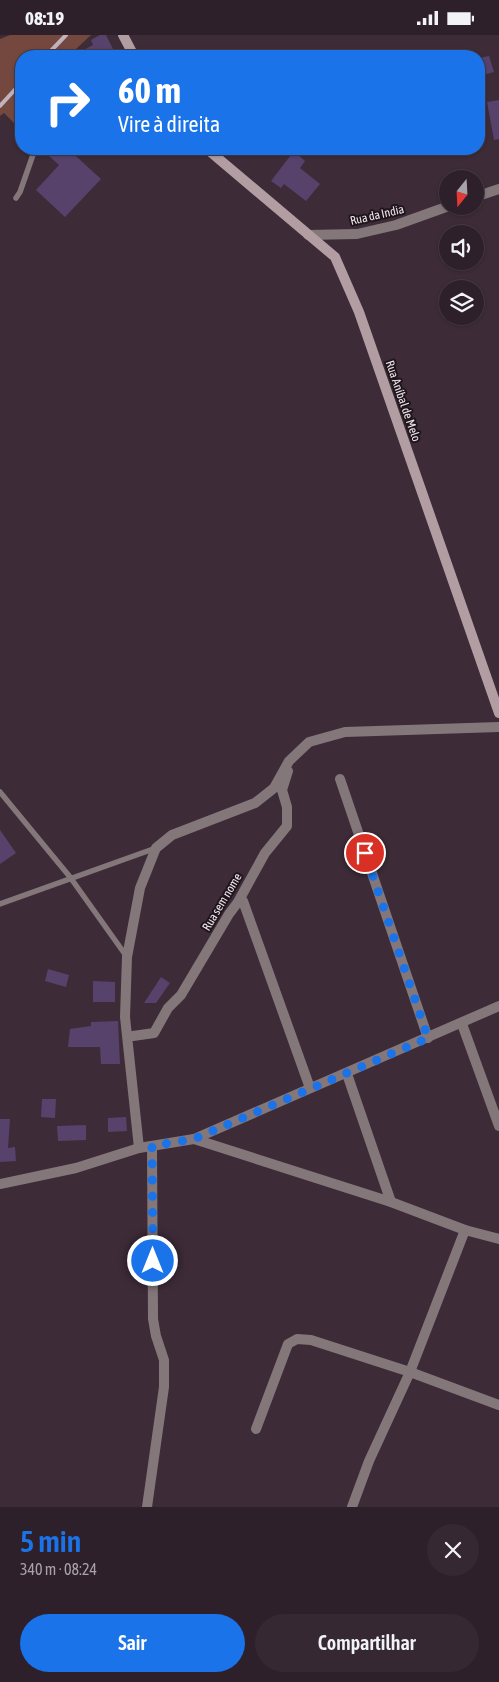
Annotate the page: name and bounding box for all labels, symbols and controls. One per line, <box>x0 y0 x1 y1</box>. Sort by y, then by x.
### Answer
text: 08:19 <box>25 7 64 29</box>
icon: right <box>35 70 100 135</box>
text: 60 m <box>118 70 181 110</box>
text: Vire à direita <box>118 111 220 137</box>
north arrow <box>439 170 484 215</box>
map controls <box>439 170 484 325</box>
street label: Rua da India <box>349 202 405 228</box>
button: sound <box>439 225 484 270</box>
button: layers <box>439 280 484 325</box>
street label: Rua Aníbal de Melo <box>383 359 423 444</box>
pin <box>344 832 386 874</box>
icon: arrive <box>351 839 379 867</box>
street label: Rua sem nome <box>199 871 245 933</box>
position arrow <box>126 1234 178 1286</box>
text: 5 min <box>20 1524 81 1558</box>
button: close <box>427 1524 479 1576</box>
text: 340 m · 08:24 <box>20 1560 97 1578</box>
button: Sair <box>20 1614 245 1672</box>
button: Compartilhar <box>255 1614 479 1672</box>

